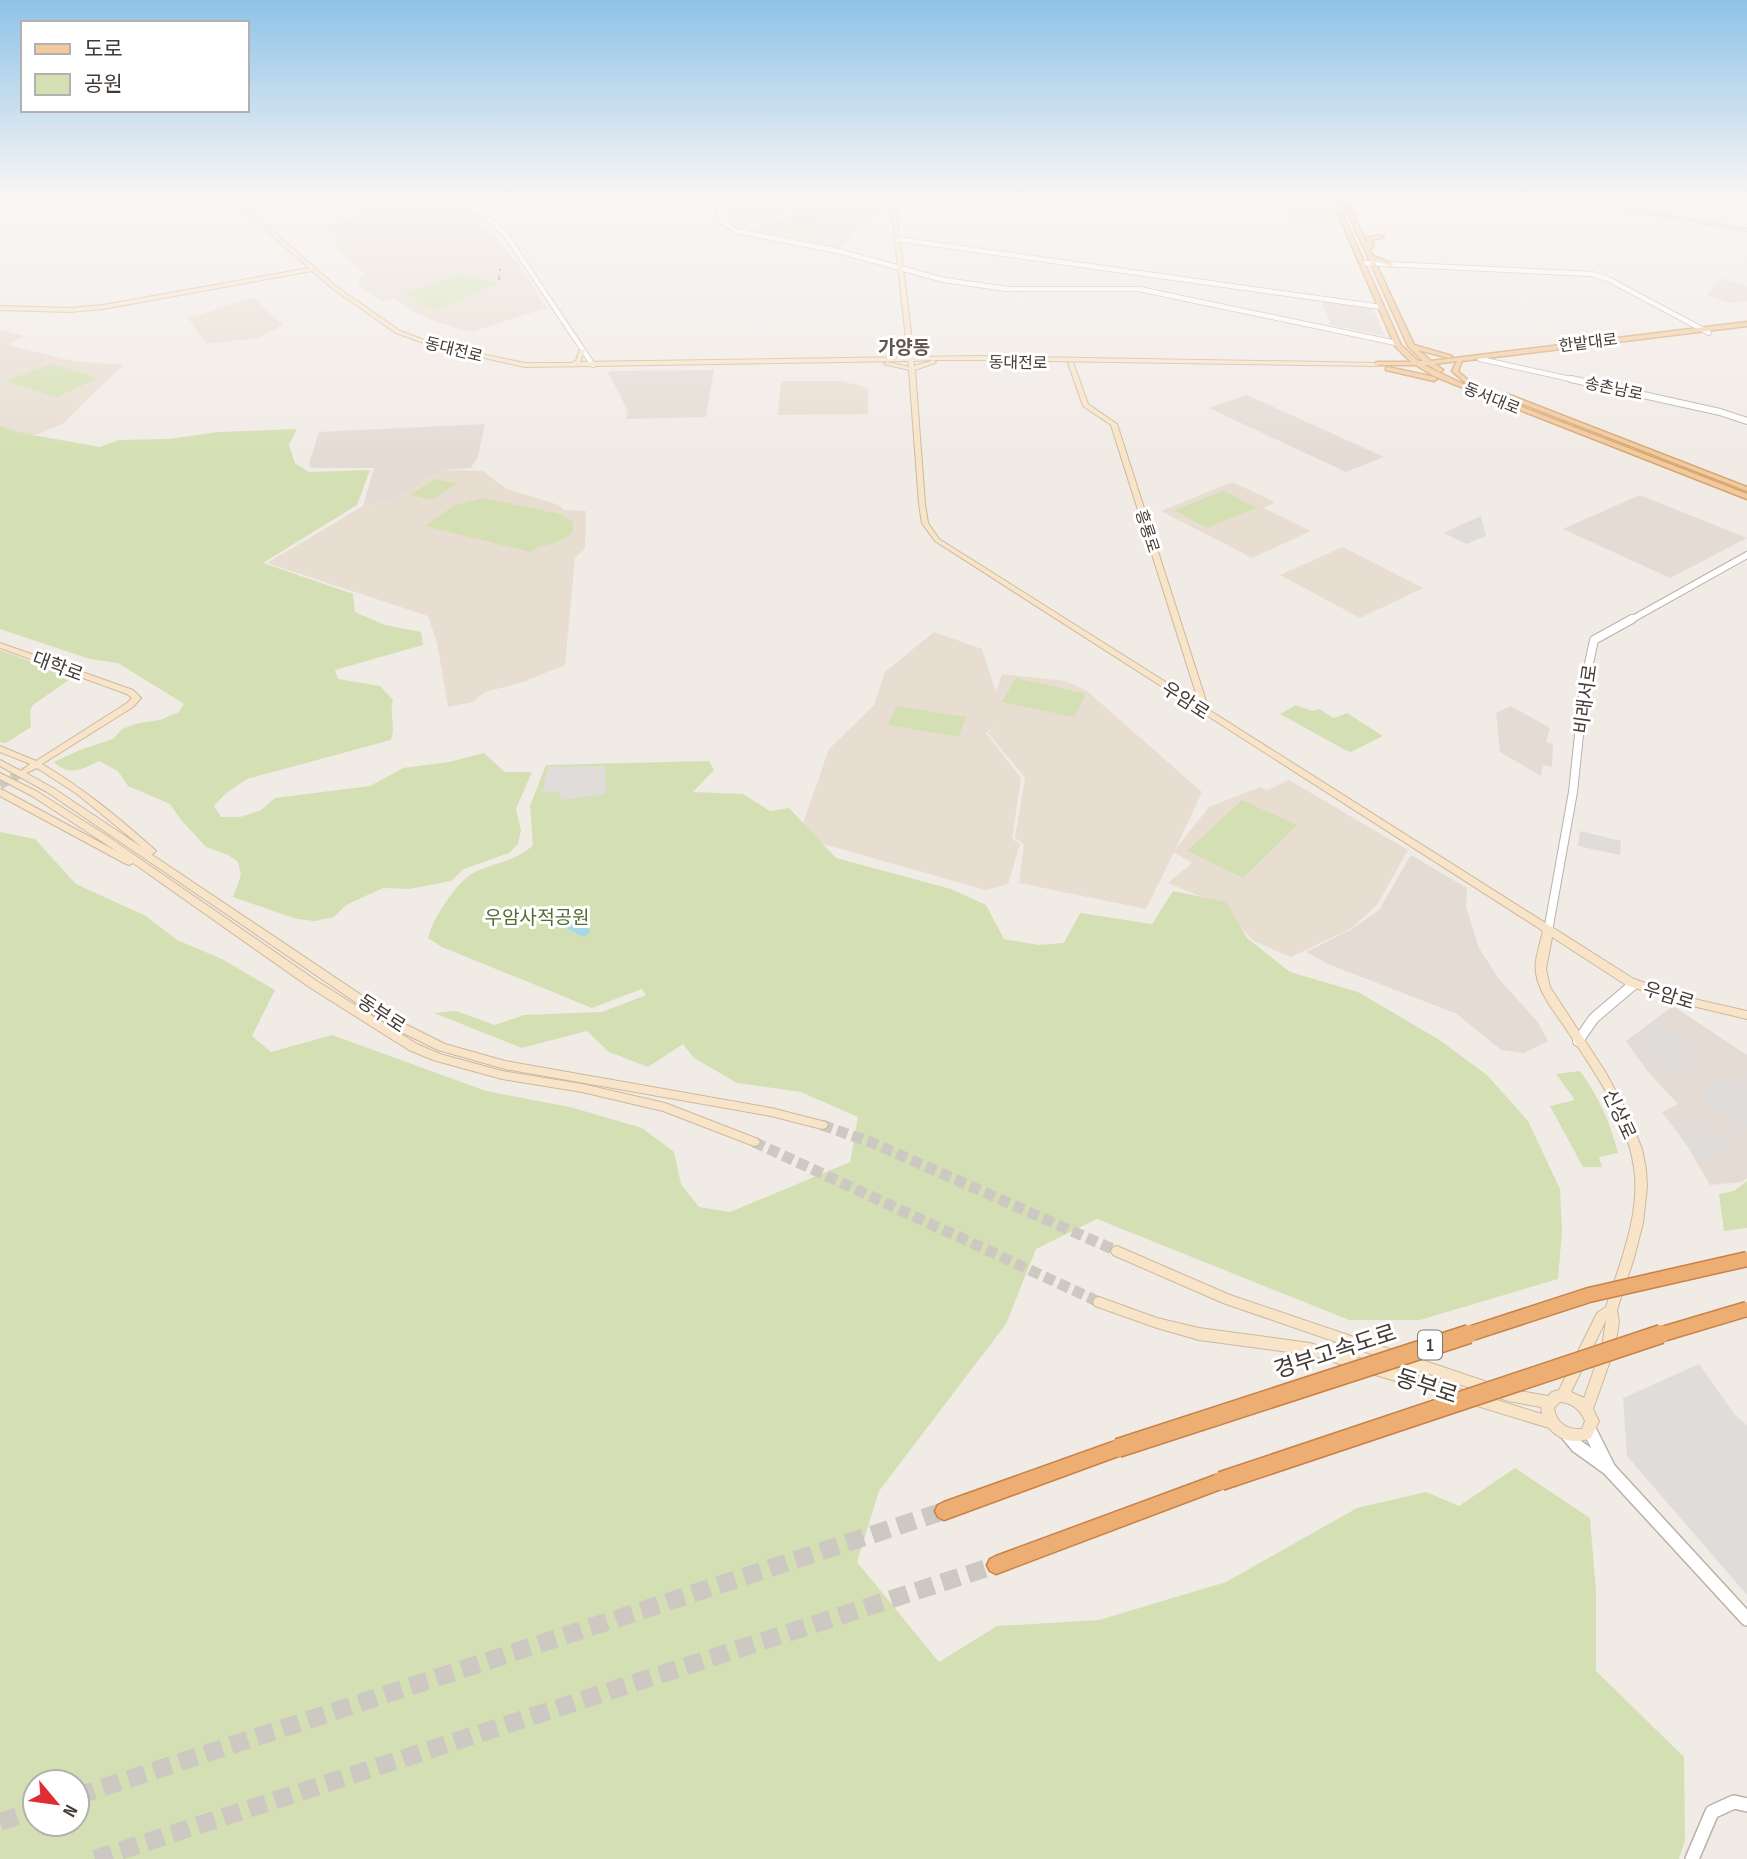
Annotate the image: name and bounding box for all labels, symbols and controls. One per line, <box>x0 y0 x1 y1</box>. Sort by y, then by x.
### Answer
legend <box>21 21 248 112</box>
text: 도로 <box>84 37 123 62</box>
text: 공원 <box>84 72 123 97</box>
street label: 한밭대로 <box>1558 330 1619 357</box>
street label: 동대전로 <box>423 334 485 367</box>
district label: 가양동 <box>878 337 930 360</box>
street label: 동대전로 <box>988 353 1048 374</box>
street label: 송촌남로 <box>1583 374 1645 405</box>
street label: 동서대로 <box>1461 380 1523 419</box>
street label: 흥룡로 <box>1131 508 1163 556</box>
street label: 대학로 <box>29 648 86 687</box>
street label: 비래서로 <box>1570 663 1603 735</box>
street label: 우암로 <box>1157 677 1213 725</box>
park label: 우암사적공원 <box>485 907 589 930</box>
street label: 우암로 <box>1640 978 1697 1015</box>
street label: 동부로 <box>353 990 409 1038</box>
street label: 신상로 <box>1597 1086 1640 1143</box>
street label: 경부고속도로 <box>1271 1319 1400 1385</box>
road number: 1 <box>1418 1330 1442 1360</box>
street label: 동부로 <box>1392 1364 1461 1410</box>
north arrow <box>21 1768 91 1838</box>
text: N <box>57 1800 82 1821</box>

